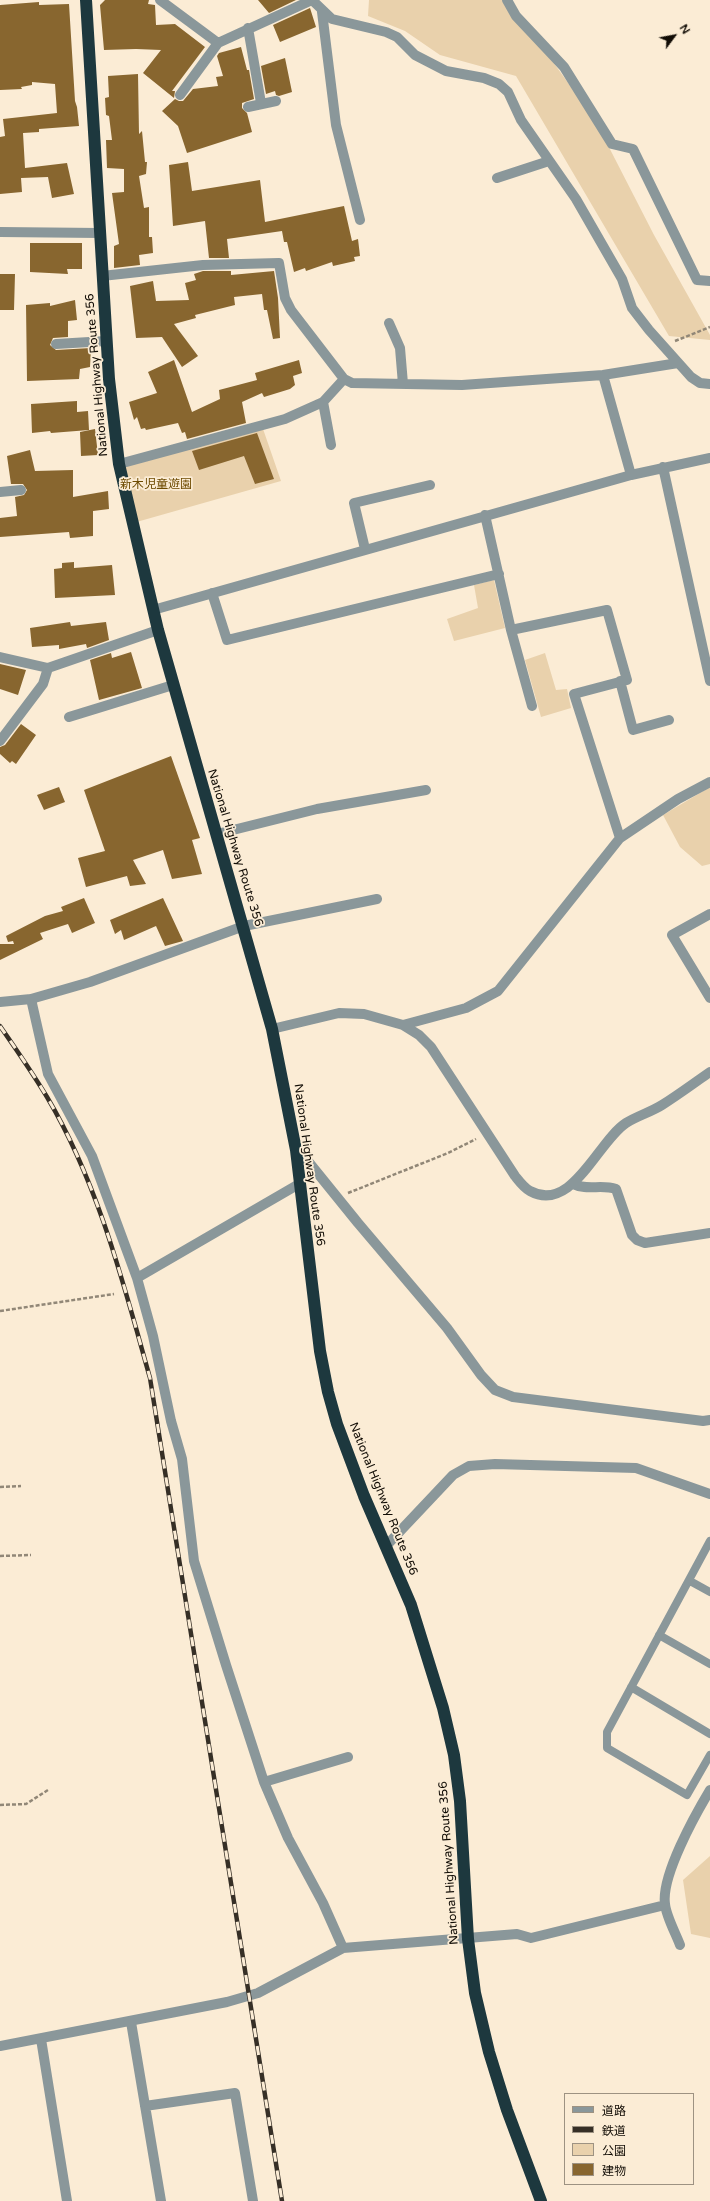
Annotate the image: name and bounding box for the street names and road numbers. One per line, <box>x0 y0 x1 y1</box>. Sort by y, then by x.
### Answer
street label: National Highway Route 356 <box>83 293 111 457</box>
street label: National Highway Route 356 <box>204 768 266 928</box>
street label: National Highway Route 356 <box>290 1083 328 1247</box>
street label: National Highway Route 356 <box>346 1420 420 1578</box>
street label: National Highway Route 356 <box>436 1781 462 1945</box>

